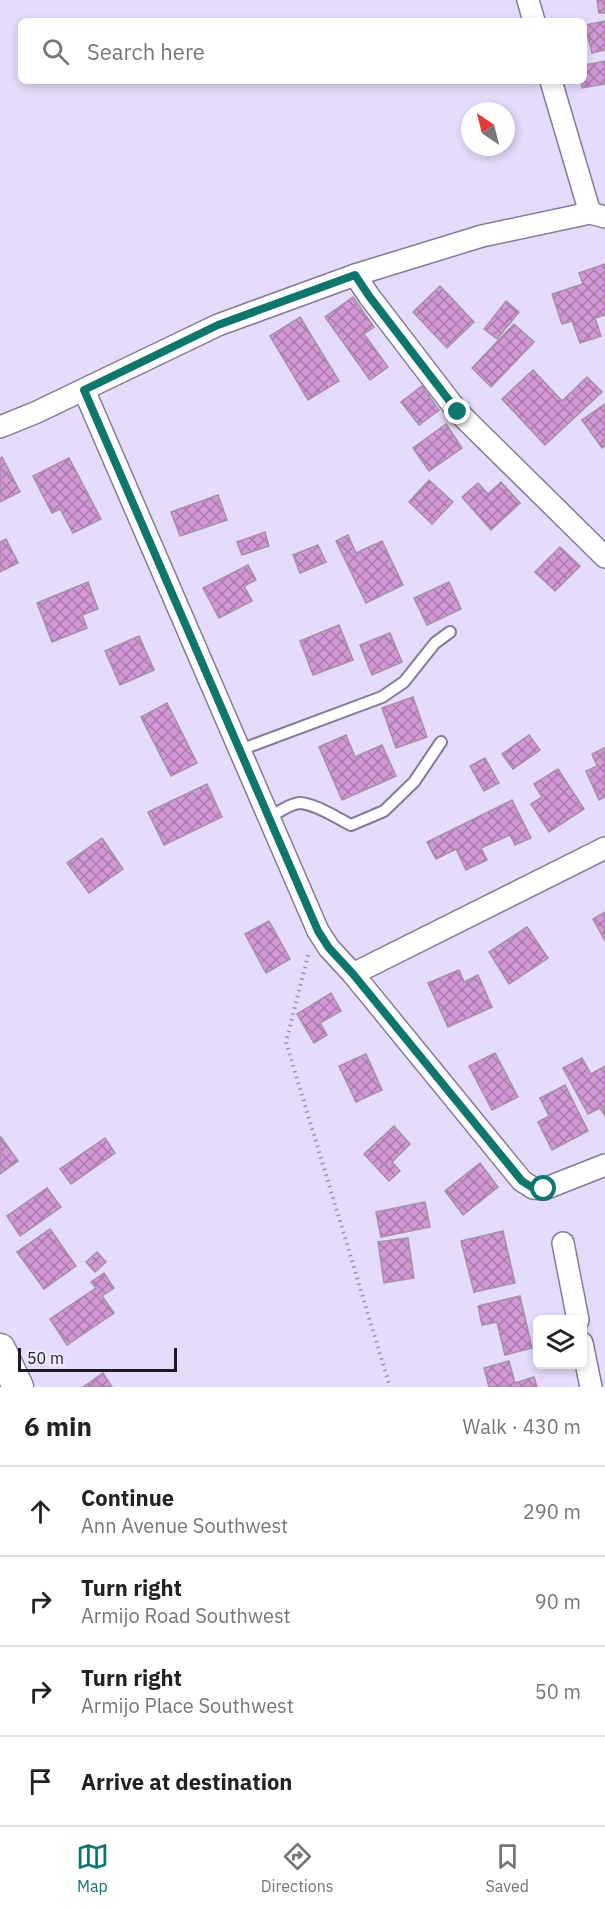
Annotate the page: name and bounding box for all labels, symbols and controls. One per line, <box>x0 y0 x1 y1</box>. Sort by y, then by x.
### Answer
search box <box>18 18 587 84</box>
icon: search <box>39 35 72 68</box>
text: Search here <box>87 37 205 66</box>
north arrow <box>461 102 515 156</box>
route end <box>444 398 470 424</box>
route start <box>530 1175 556 1201</box>
map controls <box>533 1315 587 1369</box>
button: layers <box>533 1315 587 1369</box>
scale bar <box>18 1345 177 1372</box>
text: 50 m <box>27 1348 64 1368</box>
text: 6 min <box>24 1409 92 1443</box>
text: Walk · 430 m <box>463 1413 581 1440</box>
text: Continue <box>81 1483 174 1512</box>
icon: ahead <box>24 1495 57 1528</box>
text: 290 m <box>523 1498 581 1525</box>
text: Ann Avenue Southwest <box>81 1512 288 1539</box>
text: Turn right <box>81 1573 182 1602</box>
icon: right <box>24 1585 57 1618</box>
text: 90 m <box>535 1588 581 1615</box>
text: Armijo Road Southwest <box>81 1602 291 1629</box>
text: Turn right <box>81 1663 182 1692</box>
icon: right <box>24 1675 57 1708</box>
text: 50 m <box>535 1678 581 1705</box>
text: Armijo Place Southwest <box>81 1692 294 1719</box>
icon: arrive <box>24 1765 57 1798</box>
text: Arrive at destination <box>81 1767 292 1796</box>
tab: Map <box>76 1840 109 1896</box>
tab: Directions <box>261 1840 334 1896</box>
tab: Saved <box>486 1840 529 1896</box>

